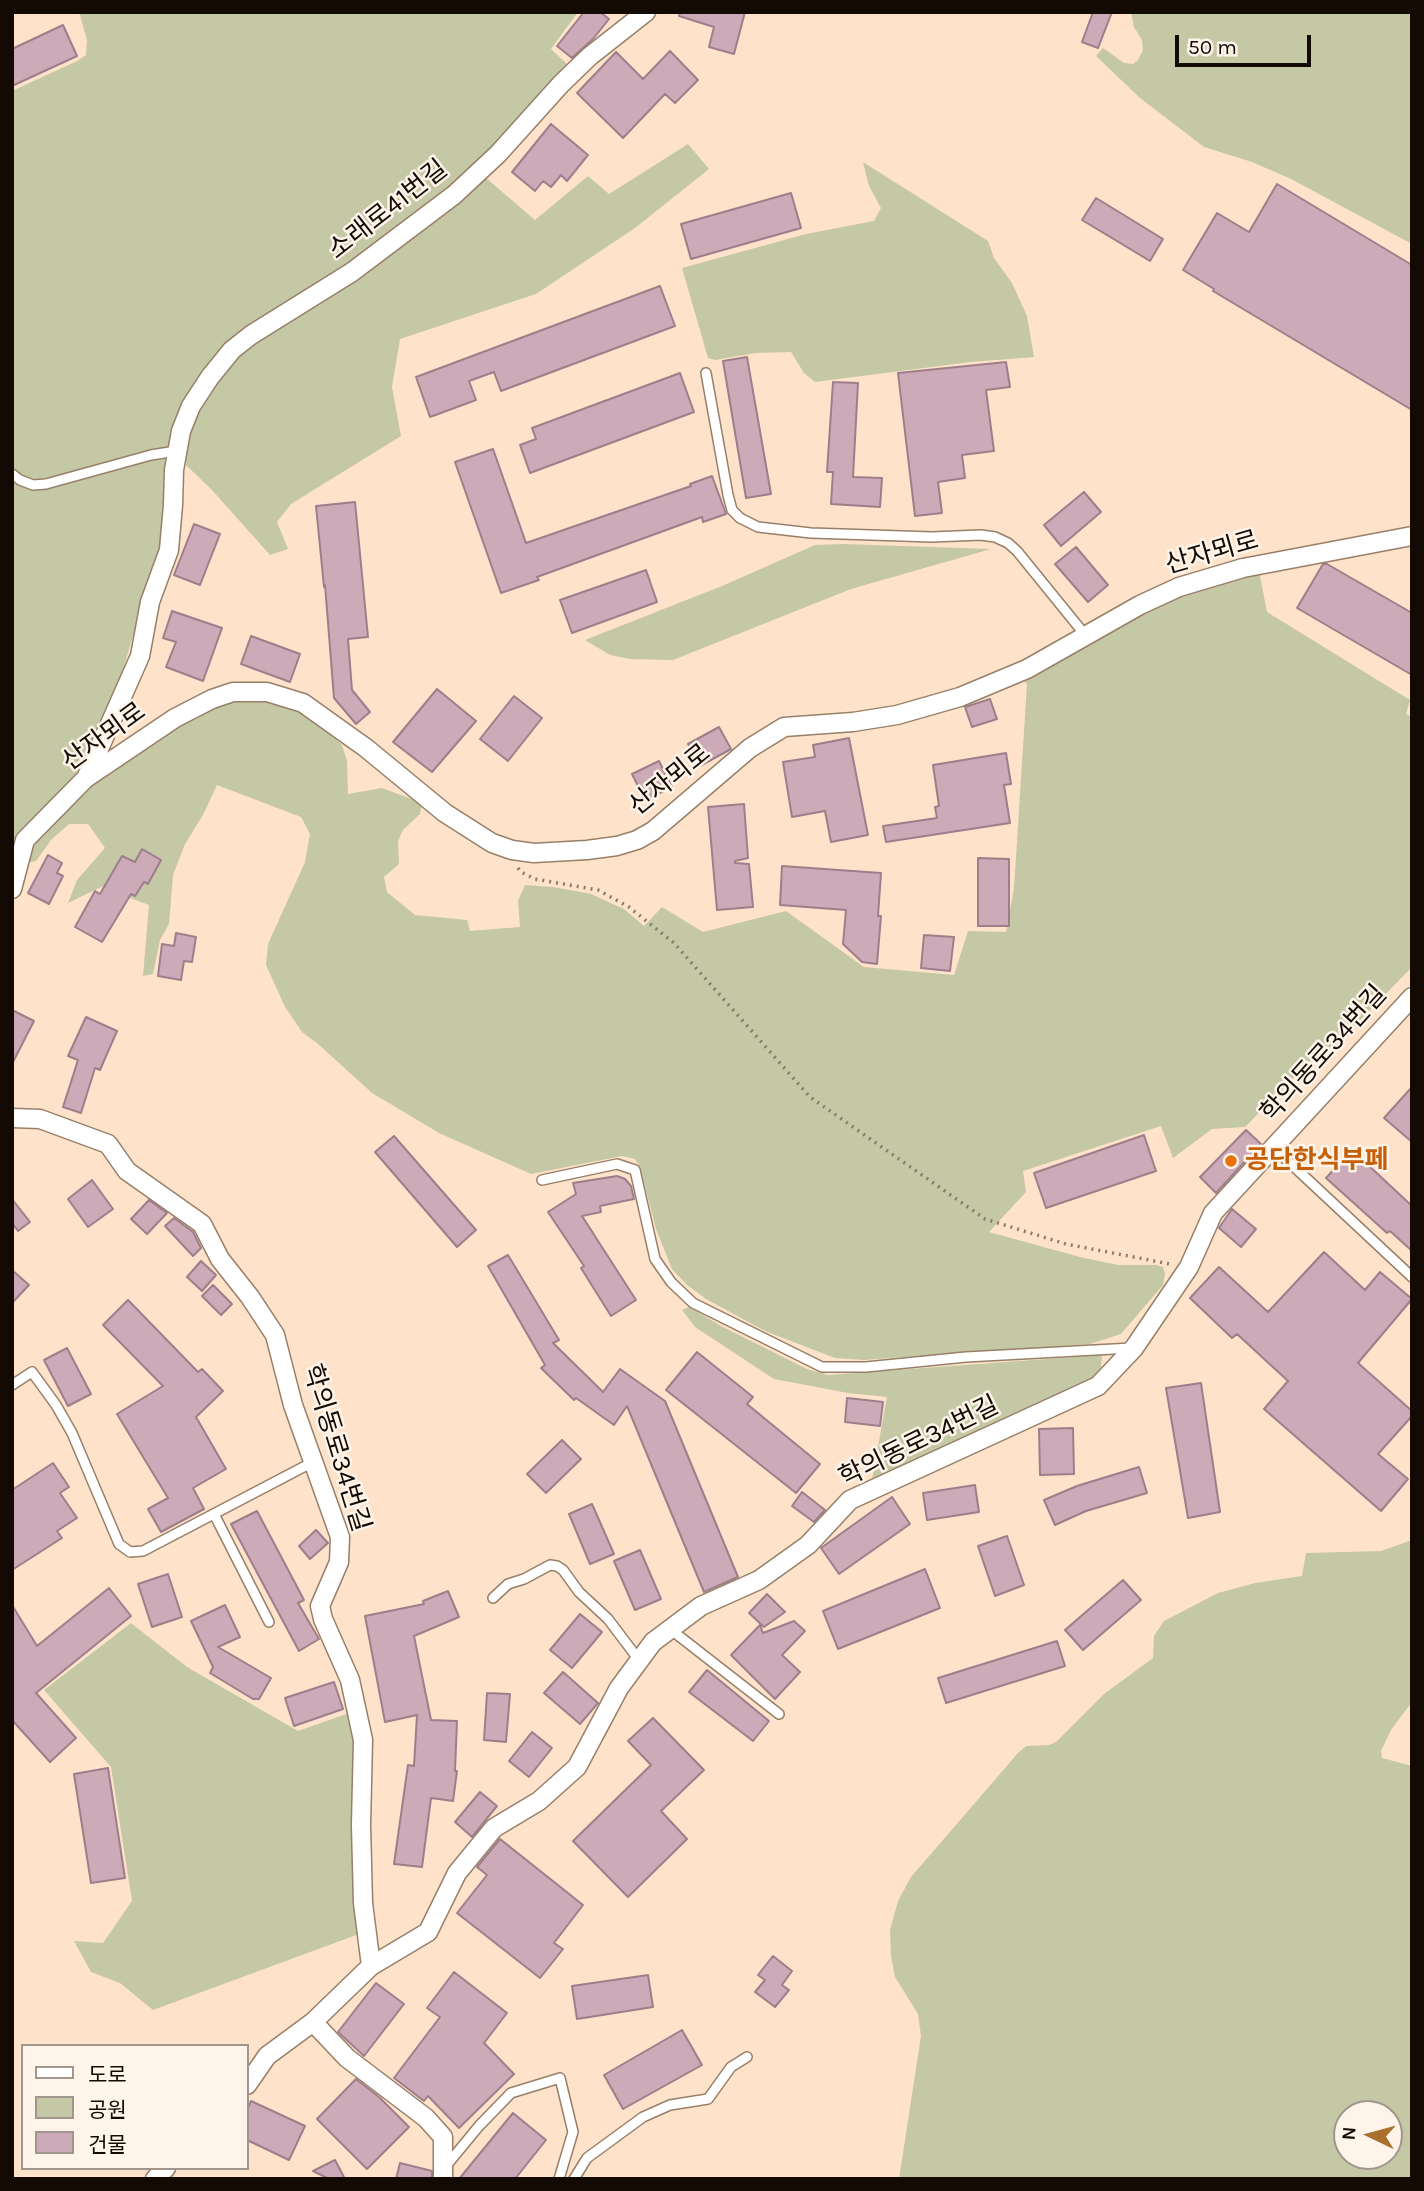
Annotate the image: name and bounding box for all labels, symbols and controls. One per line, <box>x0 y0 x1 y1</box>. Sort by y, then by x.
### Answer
scale bar <box>1179 21 1316 65</box>
text: 50 m <box>1188 35 1237 59</box>
street label: 소래로41번길 <box>322 154 454 266</box>
street label: 산자뫼로 <box>1162 525 1262 581</box>
street label: 산자뫼로 <box>56 696 152 778</box>
street label: 산자뫼로 <box>623 738 717 822</box>
street label: 학의동로34번길 <box>1254 979 1394 1129</box>
place label: 공단한식부페 <box>1245 1145 1389 1177</box>
marker: 공단한식부페 <box>1223 1153 1239 1169</box>
street label: 학의동로34번길 <box>296 1361 376 1535</box>
street label: 학의동로34번길 <box>834 1390 1004 1494</box>
legend <box>21 2044 248 2170</box>
text: 도로 <box>88 2063 127 2087</box>
text: 공원 <box>88 2098 127 2122</box>
north arrow <box>1333 2100 1403 2170</box>
text: N <box>1338 2126 1361 2141</box>
text: 건물 <box>88 2133 127 2157</box>

